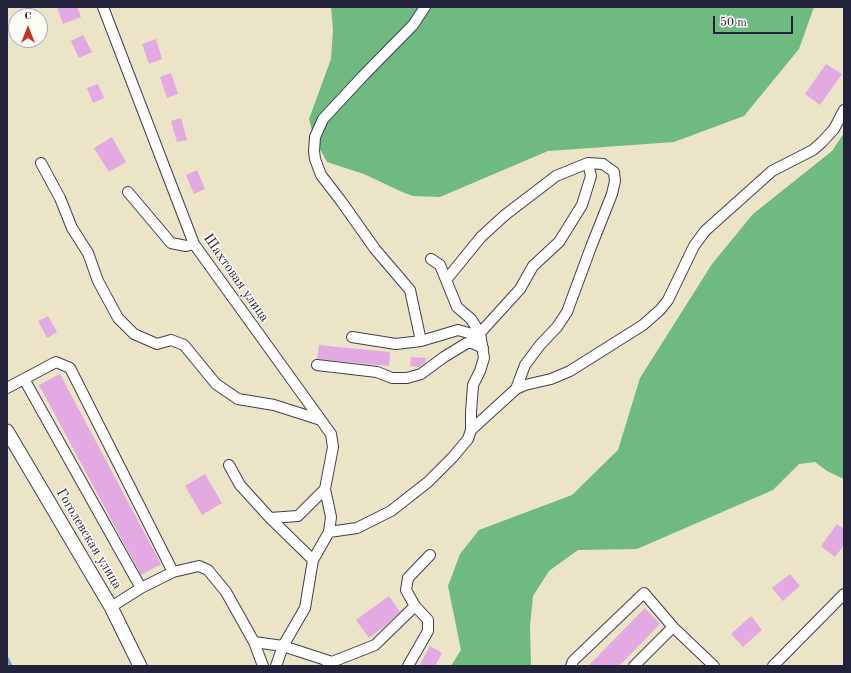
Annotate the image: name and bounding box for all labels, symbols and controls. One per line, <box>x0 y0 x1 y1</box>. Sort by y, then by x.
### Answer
north arrow <box>8 8 48 48</box>
scale bar <box>715 8 795 34</box>
text: С <box>24 11 32 22</box>
text: 50 m <box>720 17 747 29</box>
street label: Шахтовая улица <box>199 231 273 325</box>
street label: Гоголевская улица <box>52 486 126 592</box>

